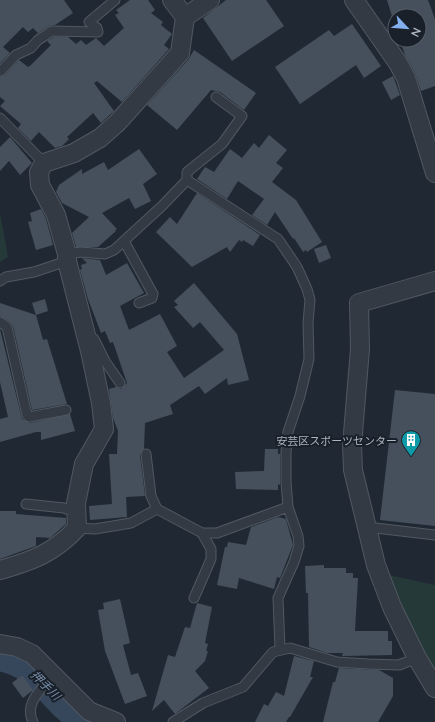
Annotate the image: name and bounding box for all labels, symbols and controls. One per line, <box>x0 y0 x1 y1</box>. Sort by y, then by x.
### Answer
north arrow <box>387 8 427 48</box>
text: N <box>409 26 424 39</box>
building icon: 安芸区スポーツセンター <box>400 429 422 457</box>
place label: 安芸区スポーツセンター <box>276 434 397 447</box>
water label: 押手川 <box>28 667 65 704</box>

